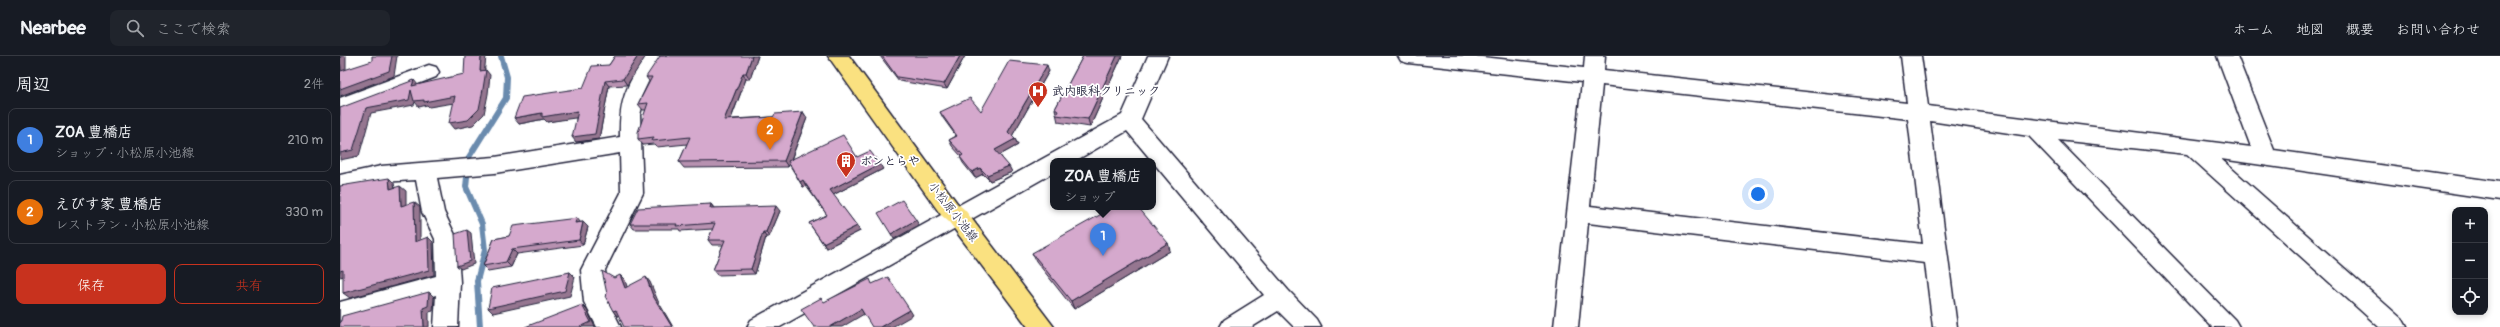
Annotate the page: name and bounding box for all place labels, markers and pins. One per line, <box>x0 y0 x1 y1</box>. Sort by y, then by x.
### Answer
hospital icon: 武内眼科クリニック <box>1027 80 1049 108</box>
place label: 武内眼科クリニック <box>1052 84 1160 99</box>
pin: 2 <box>757 117 783 150</box>
building icon: ボンとらや <box>835 150 857 178</box>
place label: ボンとらや <box>860 154 920 169</box>
pin: 1 <box>1090 223 1116 256</box>

